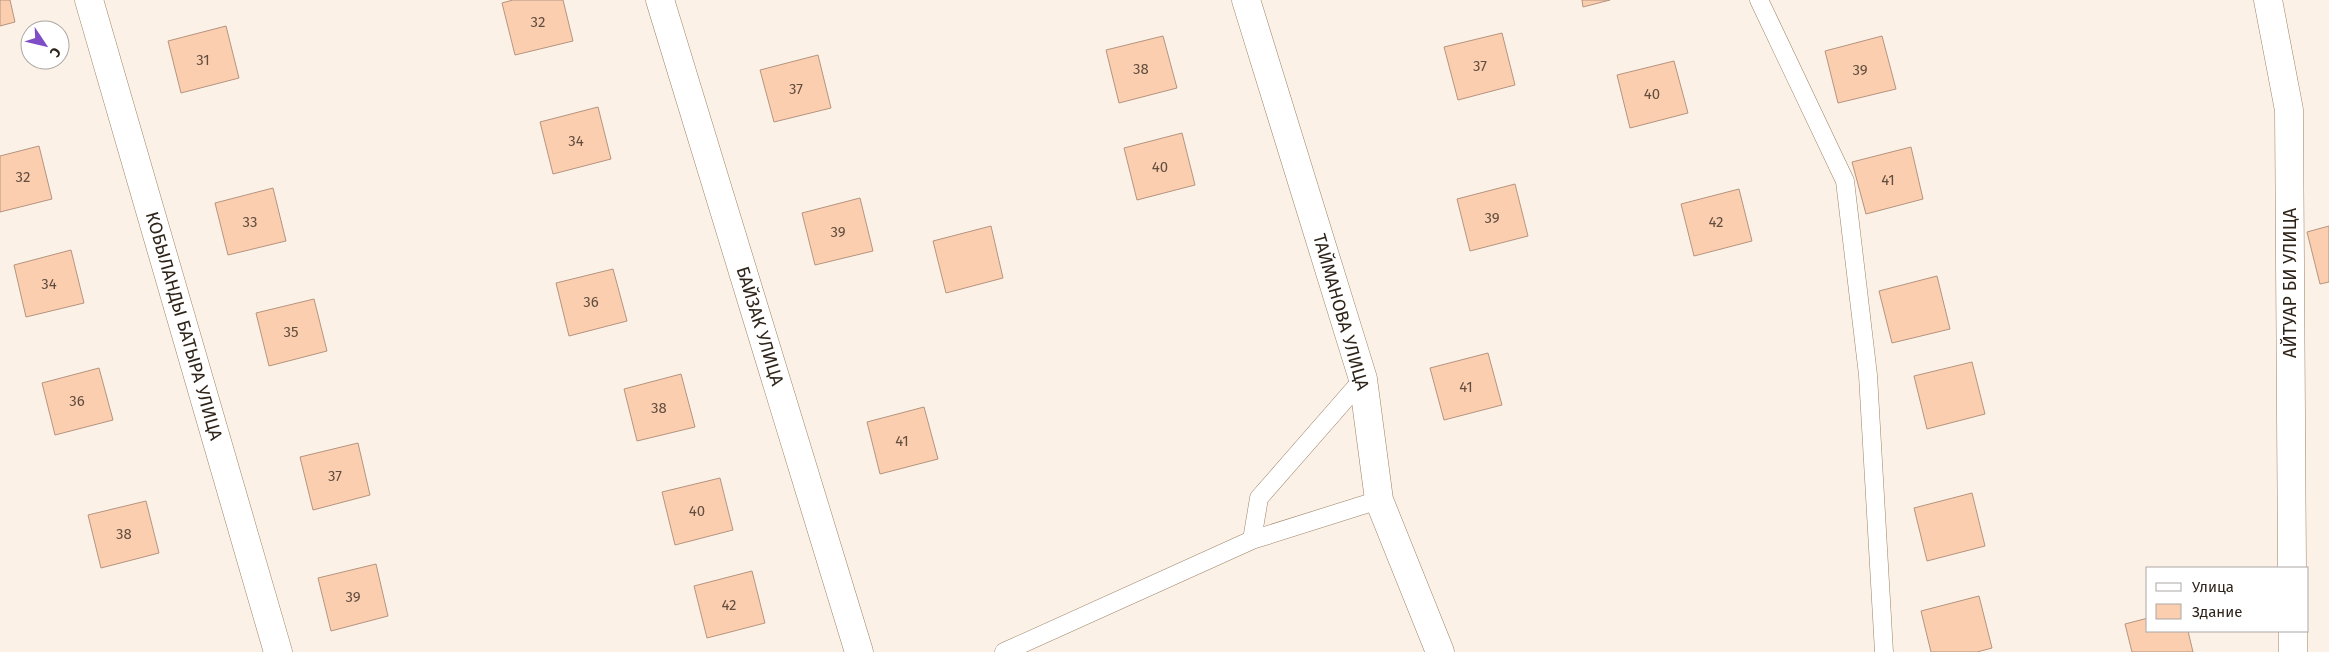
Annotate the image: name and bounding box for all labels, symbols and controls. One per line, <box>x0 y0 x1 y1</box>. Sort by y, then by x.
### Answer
house number: 32 <box>531 13 545 31</box>
north arrow <box>20 20 70 70</box>
text: С <box>46 44 65 60</box>
house number: 31 <box>196 51 210 69</box>
house number: 37 <box>1473 57 1487 75</box>
house number: 38 <box>1133 60 1149 78</box>
house number: 39 <box>1852 61 1868 79</box>
house number: 37 <box>789 80 803 98</box>
house number: 40 <box>1644 85 1660 103</box>
house number: 34 <box>568 132 584 150</box>
house number: 40 <box>1152 158 1168 176</box>
house number: 32 <box>16 168 30 186</box>
house number: 41 <box>1881 171 1895 189</box>
street label: АЙТУАР БИ УЛИЦА <box>2279 207 2301 358</box>
street label: КОБЫЛАНДЫ БАТЫРА УЛИЦА <box>141 209 227 444</box>
house number: 39 <box>1484 209 1500 227</box>
house number: 33 <box>243 213 257 231</box>
house number: 42 <box>1708 213 1724 231</box>
house number: 39 <box>830 223 846 241</box>
street label: ТАЙМАНОВА УЛИЦА <box>1308 231 1374 393</box>
street label: БАЙЗАК УЛИЦА <box>731 264 789 389</box>
house number: 34 <box>41 275 57 293</box>
house number: 36 <box>583 293 599 311</box>
house number: 35 <box>283 323 299 341</box>
house number: 41 <box>1459 378 1473 396</box>
house number: 36 <box>69 392 85 410</box>
house number: 38 <box>651 399 667 417</box>
house number: 41 <box>895 432 909 450</box>
house number: 37 <box>328 467 342 485</box>
house number: 40 <box>689 502 705 520</box>
house number: 38 <box>116 525 132 543</box>
legend <box>2146 567 2309 632</box>
text: Улица <box>2192 578 2234 596</box>
house number: 39 <box>345 588 361 606</box>
house number: 42 <box>721 596 737 614</box>
text: Здание <box>2192 603 2242 621</box>

